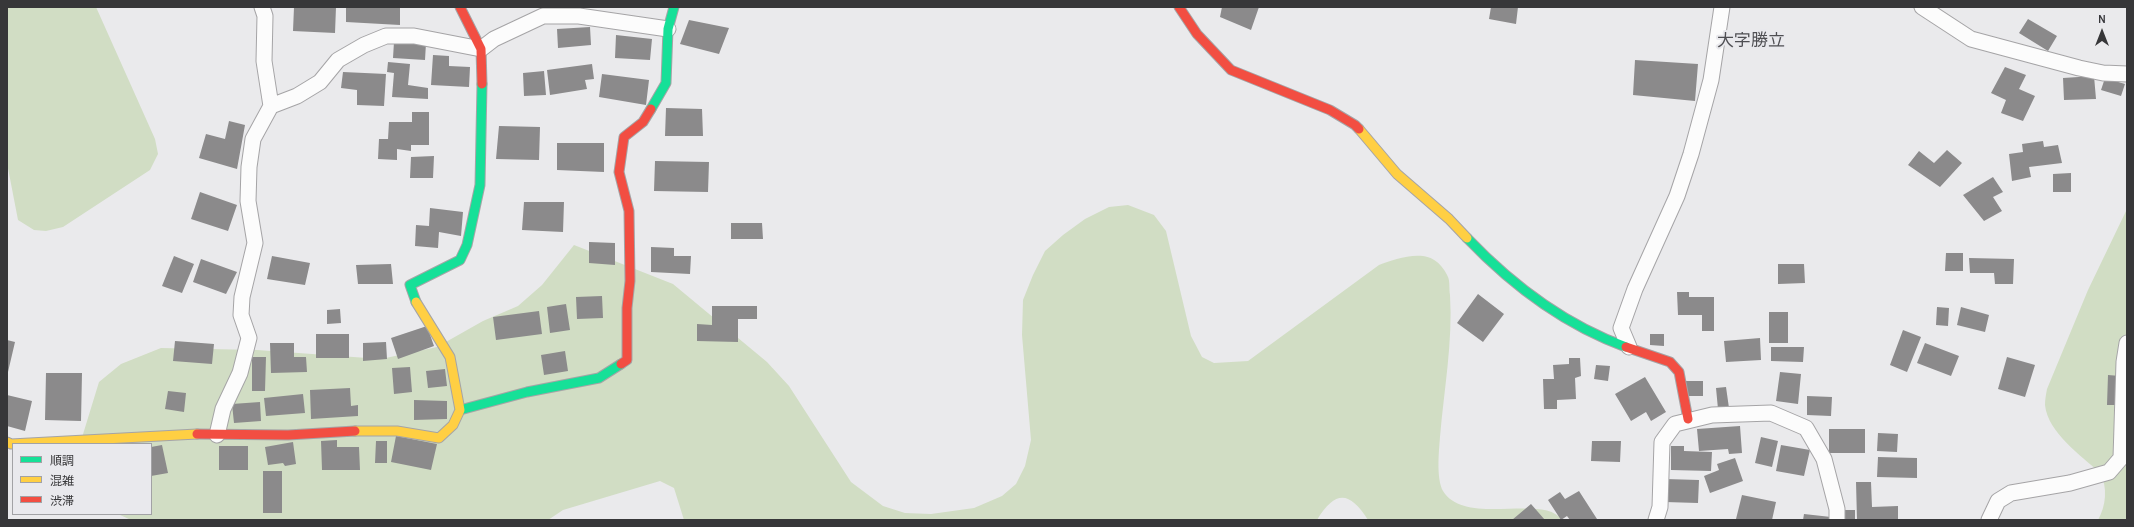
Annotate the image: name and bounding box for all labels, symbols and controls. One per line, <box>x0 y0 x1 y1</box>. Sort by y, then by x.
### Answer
north arrow <box>2082 12 2122 52</box>
text: N <box>2098 13 2106 26</box>
district label: 大字勝立 <box>1717 31 1785 51</box>
legend <box>12 443 152 515</box>
text: 順調 <box>50 454 74 468</box>
text: 混雑 <box>50 474 74 488</box>
text: 渋滞 <box>50 494 74 508</box>

